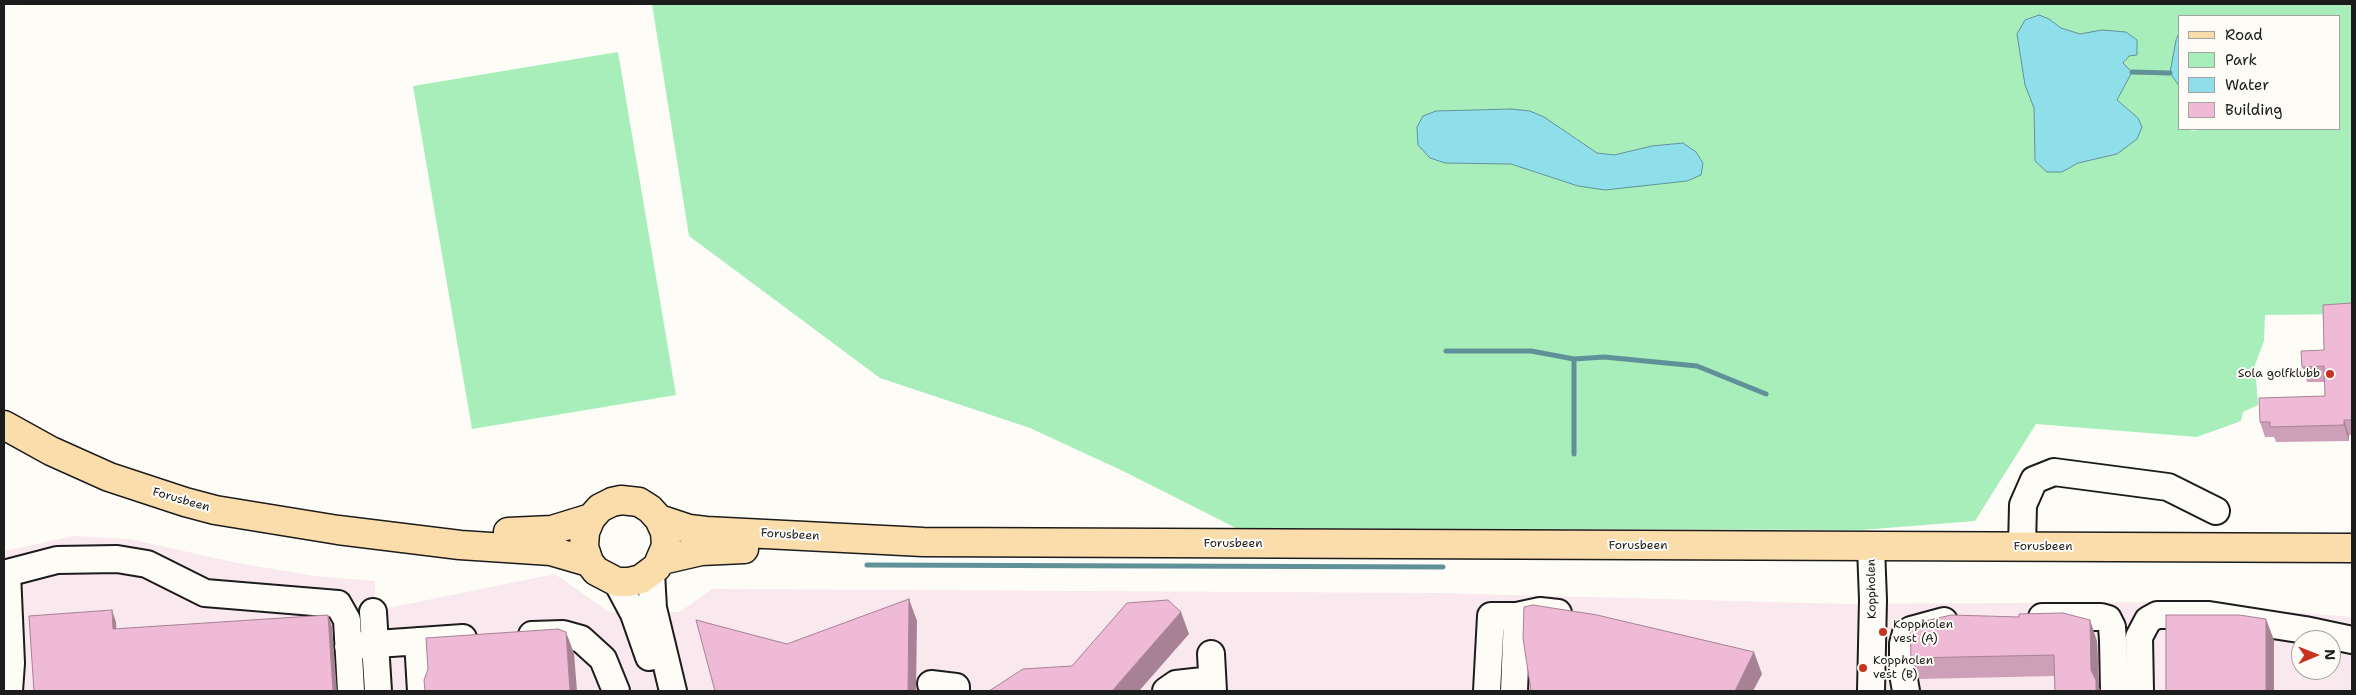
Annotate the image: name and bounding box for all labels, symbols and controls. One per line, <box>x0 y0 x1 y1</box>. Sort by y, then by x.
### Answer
legend <box>2178 15 2341 130</box>
text: Road <box>2225 25 2263 45</box>
text: Park <box>2225 50 2257 70</box>
text: Water <box>2225 75 2269 95</box>
text: Building <box>2225 100 2282 120</box>
place label: Sola golfklubb <box>2238 367 2320 381</box>
marker: Sola golfklubb <box>2324 368 2336 380</box>
street label: Forusbeen <box>151 485 211 515</box>
street label: Forusbeen <box>760 526 820 544</box>
street label: Forusbeen <box>1204 537 1262 551</box>
street label: Forusbeen <box>1609 539 1667 553</box>
street label: Forusbeen <box>2014 540 2072 554</box>
street label: Koppholen <box>1864 559 1880 619</box>
place label: Koppholen vest (A) <box>1893 618 1953 646</box>
marker: Koppholen vest (A) <box>1877 626 1889 638</box>
north arrow <box>2291 630 2341 680</box>
text: N <box>2321 649 2339 660</box>
place label: Koppholen vest (B) <box>1873 654 1933 682</box>
marker: Koppholen vest (B) <box>1857 662 1869 674</box>

